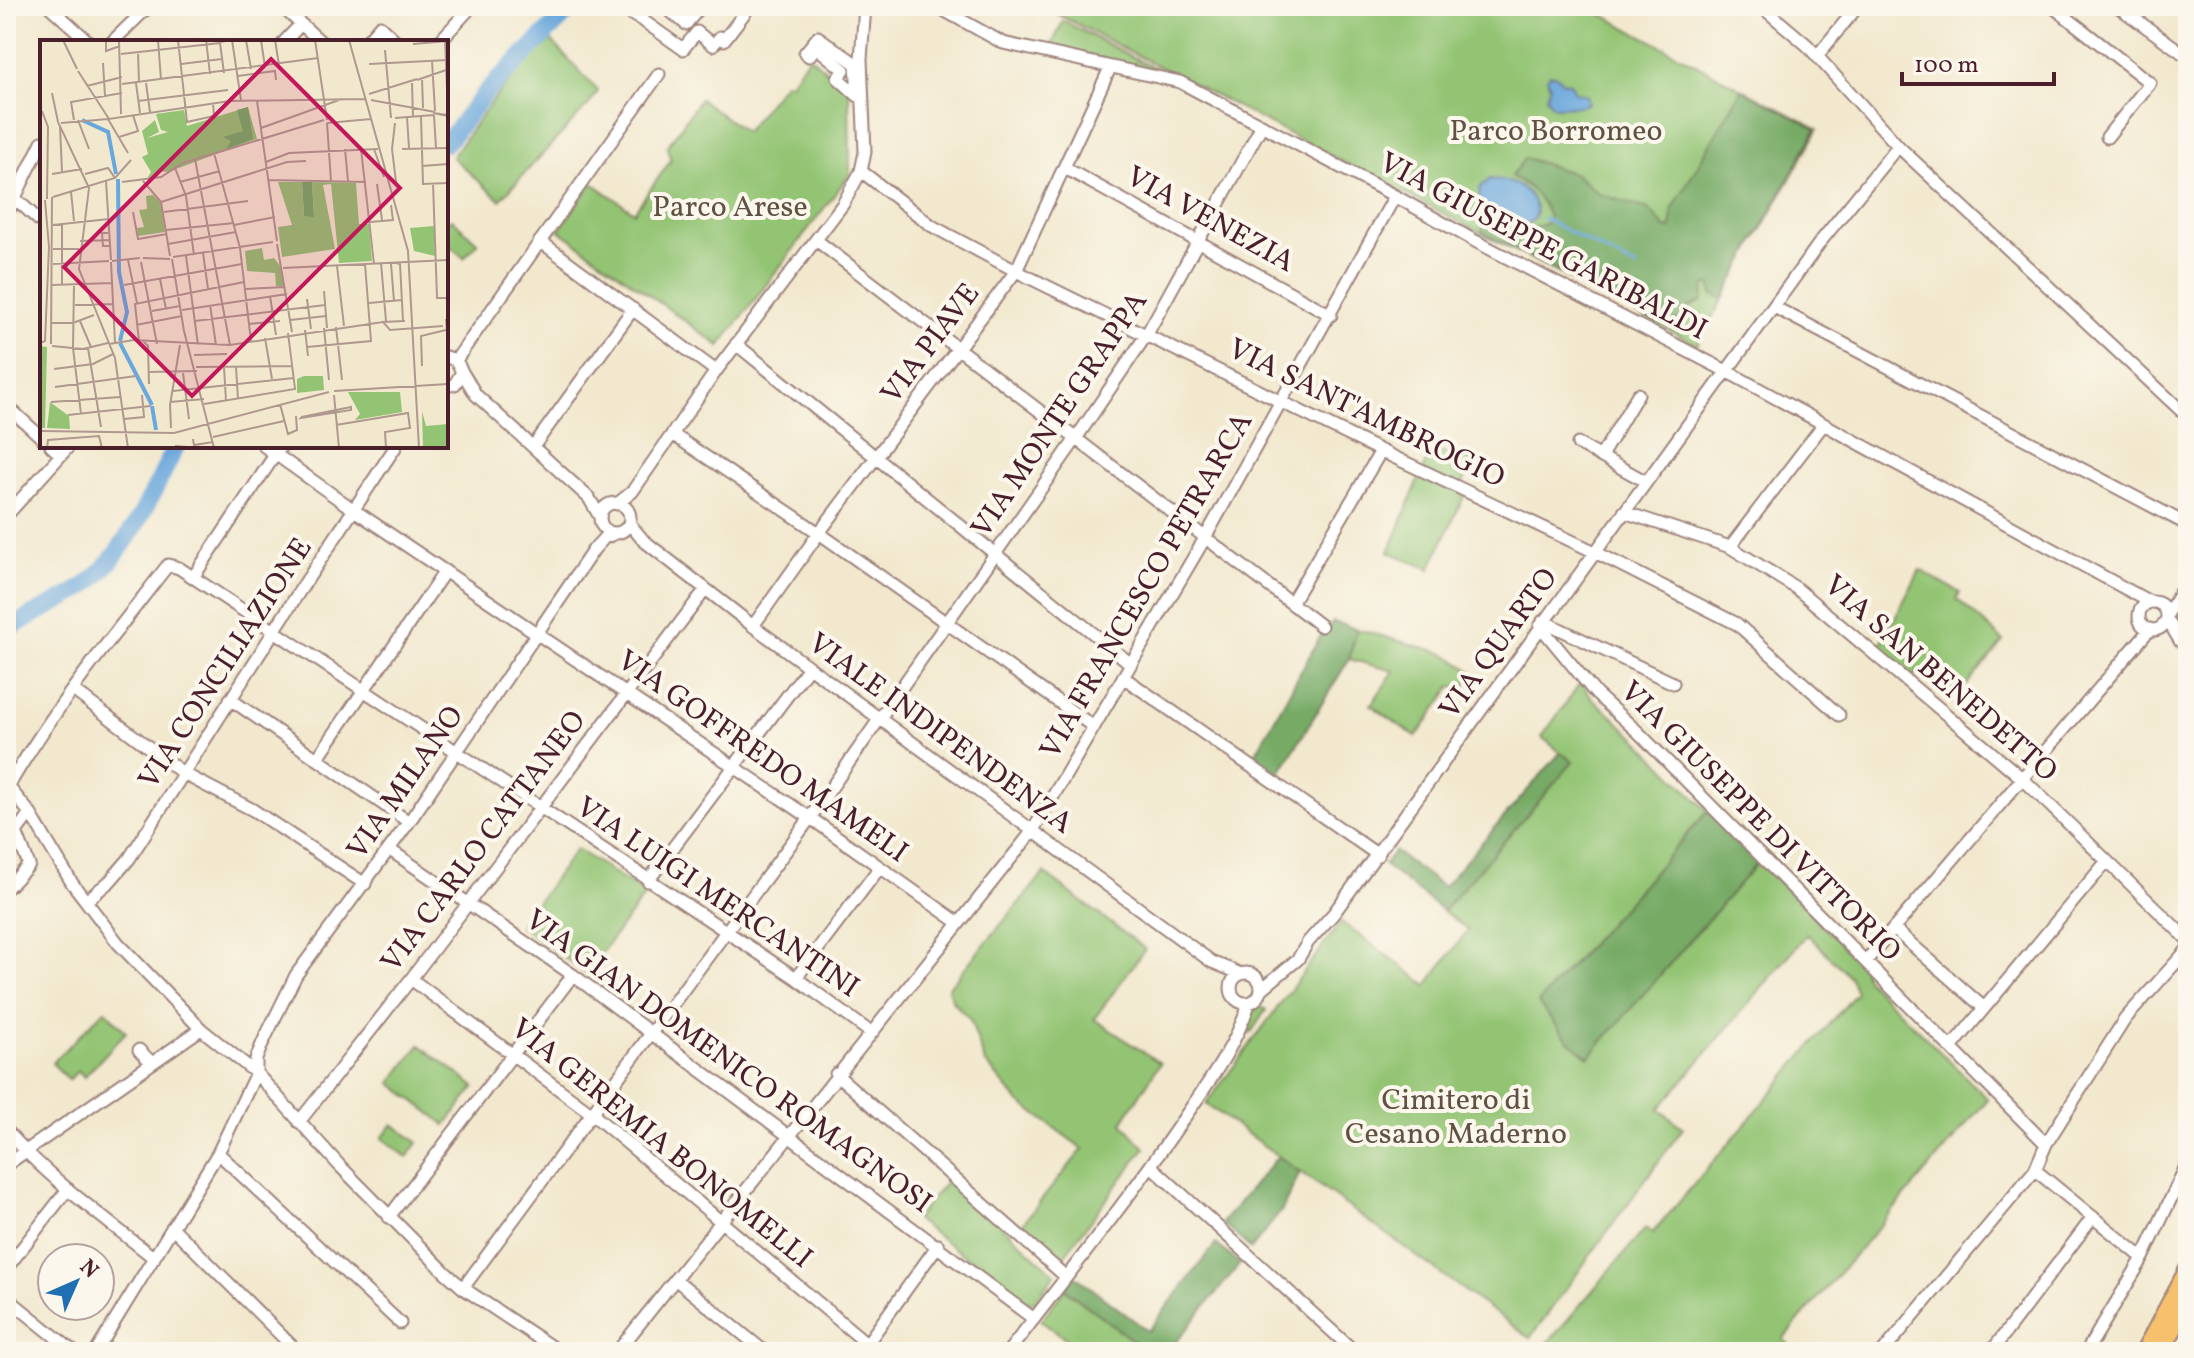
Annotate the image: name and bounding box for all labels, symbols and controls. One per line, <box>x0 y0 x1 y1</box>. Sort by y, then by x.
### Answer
scale bar <box>1902 36 2054 86</box>
inset map <box>40 40 448 448</box>
text: 100 m <box>1914 49 1979 83</box>
park label: Parco Borromeo <box>1450 111 1662 153</box>
street label: VIA GIUSEPPE GARIBALDI <box>1372 143 1714 351</box>
street label: VIA VENEZIA <box>1118 156 1302 284</box>
park label: Parco Arese <box>652 187 808 229</box>
street label: VIA PIAVE <box>872 275 990 413</box>
street label: VIA MONTE GRAPPA <box>962 283 1158 547</box>
street label: VIA SANT'AMBROGIO <box>1220 329 1512 499</box>
street label: VIA FRANCESCO PETRARCA <box>1030 405 1264 767</box>
street label: VIA CONCILIAZIONE <box>129 530 323 798</box>
street label: VIA QUARTO <box>1430 560 1568 728</box>
street label: VIA SAN BENEDETTO <box>1814 566 2066 792</box>
street label: VIALE INDIPENDENZA <box>799 623 1081 845</box>
street label: VIA GOFFREDO MAMELI <box>608 640 916 874</box>
street label: VIA GIUSEPPE DI VITTORIO <box>1610 672 1910 972</box>
street label: VIA MILANO <box>337 698 475 868</box>
street label: VIA CARLO CATTANEO <box>372 702 596 982</box>
street label: VIA LUIGI MERCANTINI <box>567 787 867 1009</box>
street label: VIA GIAN DOMENICO ROMAGNOSI <box>516 900 940 1224</box>
street label: VIA GEREMIA BONOMELLI <box>501 1009 821 1279</box>
park label: Cimitero di Cesano Maderno <box>1345 1080 1567 1156</box>
north arrow <box>36 1242 116 1322</box>
text: N <box>72 1253 105 1286</box>

